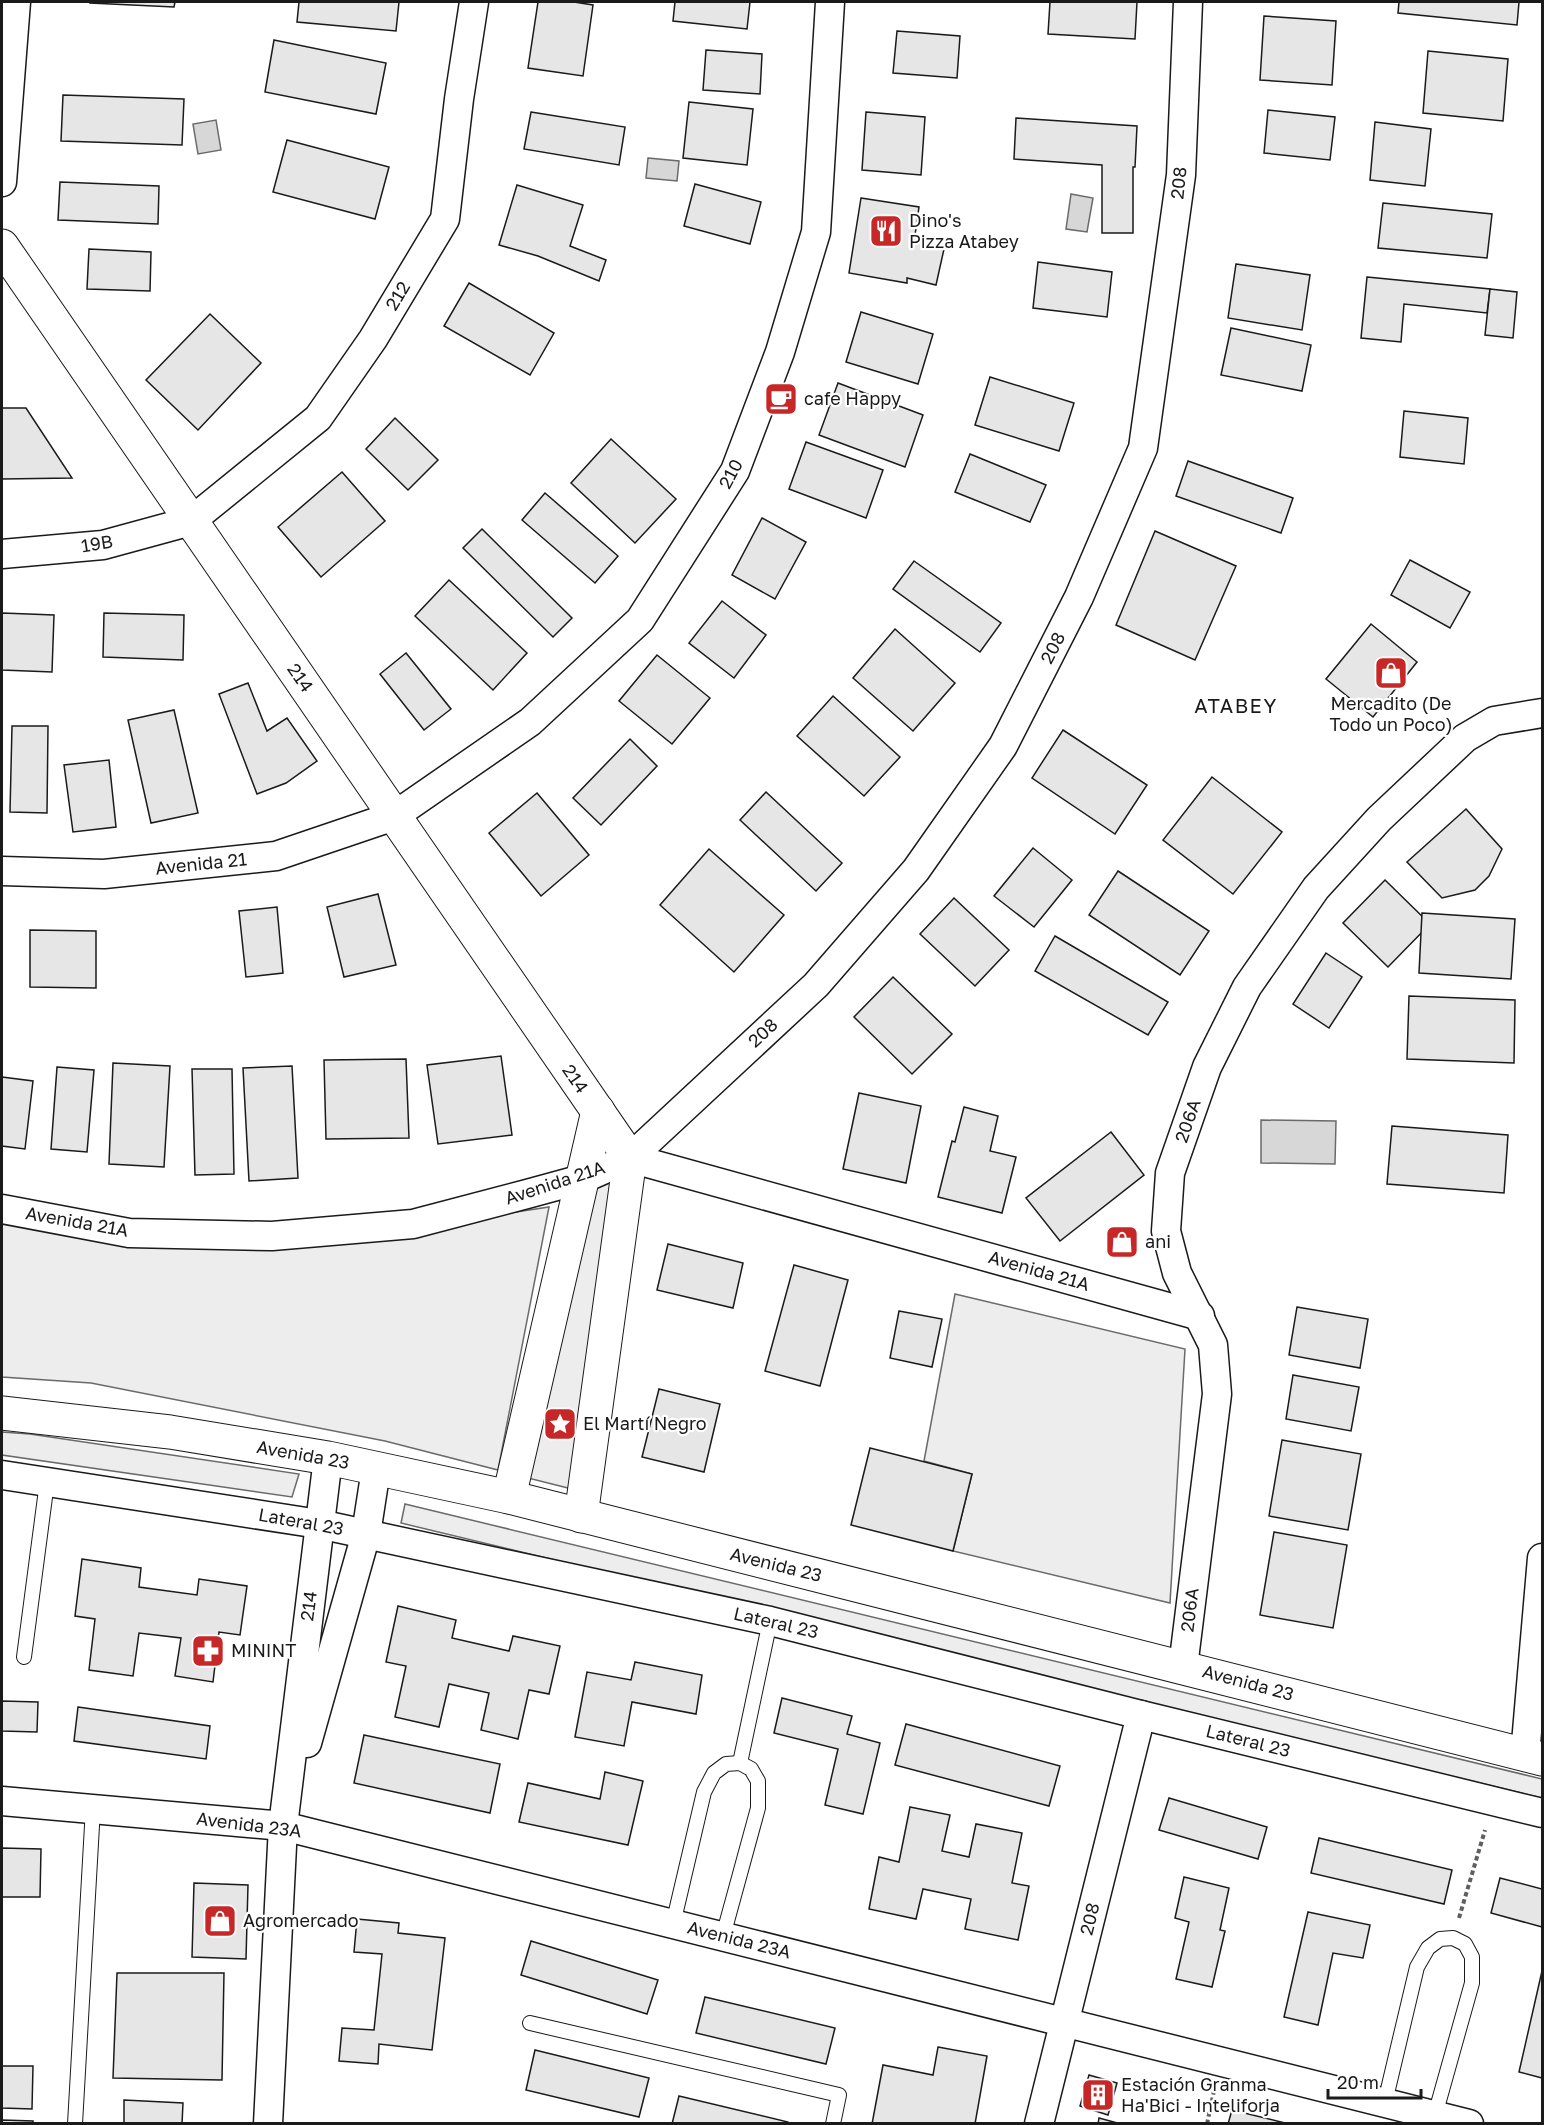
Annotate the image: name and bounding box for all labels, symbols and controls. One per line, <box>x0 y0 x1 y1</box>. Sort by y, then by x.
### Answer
street label: 208 <box>1165 166 1191 200</box>
place label: Dino's Pizza Atabey <box>909 209 1019 252</box>
restaurant icon: Dino's Pizza Atabey <box>868 213 904 249</box>
street label: 212 <box>380 277 414 314</box>
cafe icon: cafe Happy <box>763 381 799 417</box>
place label: cafe Happy <box>804 387 901 409</box>
street label: 210 <box>713 455 747 492</box>
street label: 19B <box>79 530 114 556</box>
street label: 208 <box>1035 628 1069 667</box>
shop icon: Mercadito (De Todo un Poco) <box>1373 655 1409 691</box>
street label: 214 <box>283 659 318 696</box>
place label: Mercadito (De Todo un Poco) <box>1329 692 1453 735</box>
district label: ATABEY <box>1194 693 1278 717</box>
street label: Avenida 21 <box>154 847 248 879</box>
street label: 208 <box>743 1013 782 1051</box>
street label: 214 <box>558 1060 593 1097</box>
street label: 206A <box>1169 1096 1205 1145</box>
street label: Avenida 21A <box>502 1156 608 1209</box>
street label: Avenida 21A <box>24 1201 130 1241</box>
shop icon: ani <box>1104 1224 1140 1260</box>
place label: ani <box>1145 1230 1171 1252</box>
street label: Avenida 21A <box>986 1245 1092 1295</box>
place icon: El Martí Negro <box>542 1406 578 1442</box>
place label: El Martí Negro <box>583 1412 707 1434</box>
street label: Avenida 23 <box>255 1435 351 1473</box>
street label: Lateral 23 <box>257 1503 346 1539</box>
street label: Avenida 23 <box>728 1542 824 1586</box>
street label: 206A <box>1175 1586 1203 1633</box>
street label: 214 <box>295 1590 321 1622</box>
street label: Lateral 23 <box>732 1602 821 1642</box>
pharmacy icon: MININT <box>190 1633 226 1669</box>
place label: MININT <box>231 1639 296 1661</box>
street label: Avenida 23 <box>1200 1659 1296 1705</box>
street label: Lateral 23 <box>1204 1719 1293 1761</box>
street label: Avenida 23A <box>195 1807 303 1841</box>
street label: 208 <box>1074 1900 1104 1937</box>
shop icon: Agromercado <box>202 1903 238 1939</box>
place label: Agromercado <box>243 1909 359 1931</box>
street label: Avenida 23A <box>685 1916 793 1963</box>
scale bar <box>1328 2062 1421 2100</box>
text: 20 m <box>1337 2071 1379 2093</box>
place label: Estación Granma Ha'Bici - Inteliforja <box>1121 2073 1280 2116</box>
building icon: Estación Granma Ha'Bici - Inteliforja <box>1080 2077 1116 2113</box>

